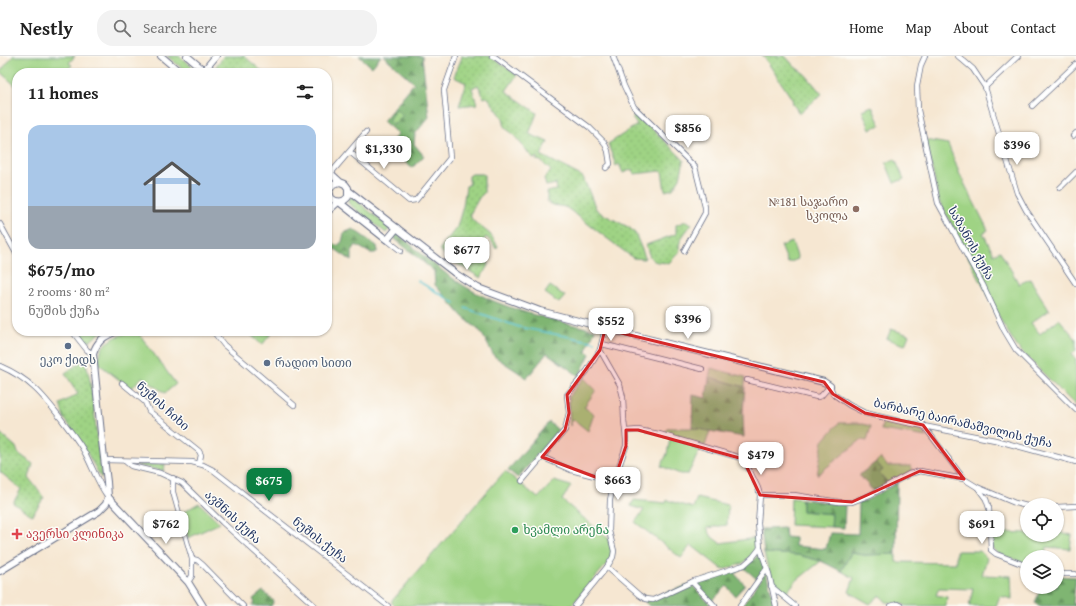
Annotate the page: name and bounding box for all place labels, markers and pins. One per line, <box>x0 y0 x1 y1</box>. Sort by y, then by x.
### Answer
pin: $856 <box>664 115 712 149</box>
pin: $396 <box>993 132 1041 166</box>
pin: $1,330 <box>351 136 417 170</box>
place label: №181 საჯარო სკოლა <box>768 193 848 224</box>
marker: №181 საჯარო სკოლა <box>851 204 861 214</box>
pin: $677 <box>443 237 491 271</box>
pin: $396 <box>664 306 712 340</box>
pin: $552 <box>587 308 635 342</box>
marker: ეკო ქიდს <box>63 341 73 351</box>
place label: ეკო ქიდს <box>40 351 96 368</box>
place label: რადიო სითი <box>275 354 352 371</box>
marker: რადიო სითი <box>262 358 272 368</box>
pin: $479 <box>737 442 785 476</box>
pin: $663 <box>594 467 642 501</box>
pin: $675 <box>245 468 293 502</box>
pin: $762 <box>142 511 190 545</box>
pin: $691 <box>958 511 1006 545</box>
place label: ხვამლი არენა <box>523 521 609 538</box>
place label: ავერსი კლინიკა <box>26 525 124 542</box>
marker: ხვამლი არენა <box>510 525 520 535</box>
marker: ავერსი კლინიკა <box>11 528 23 540</box>

